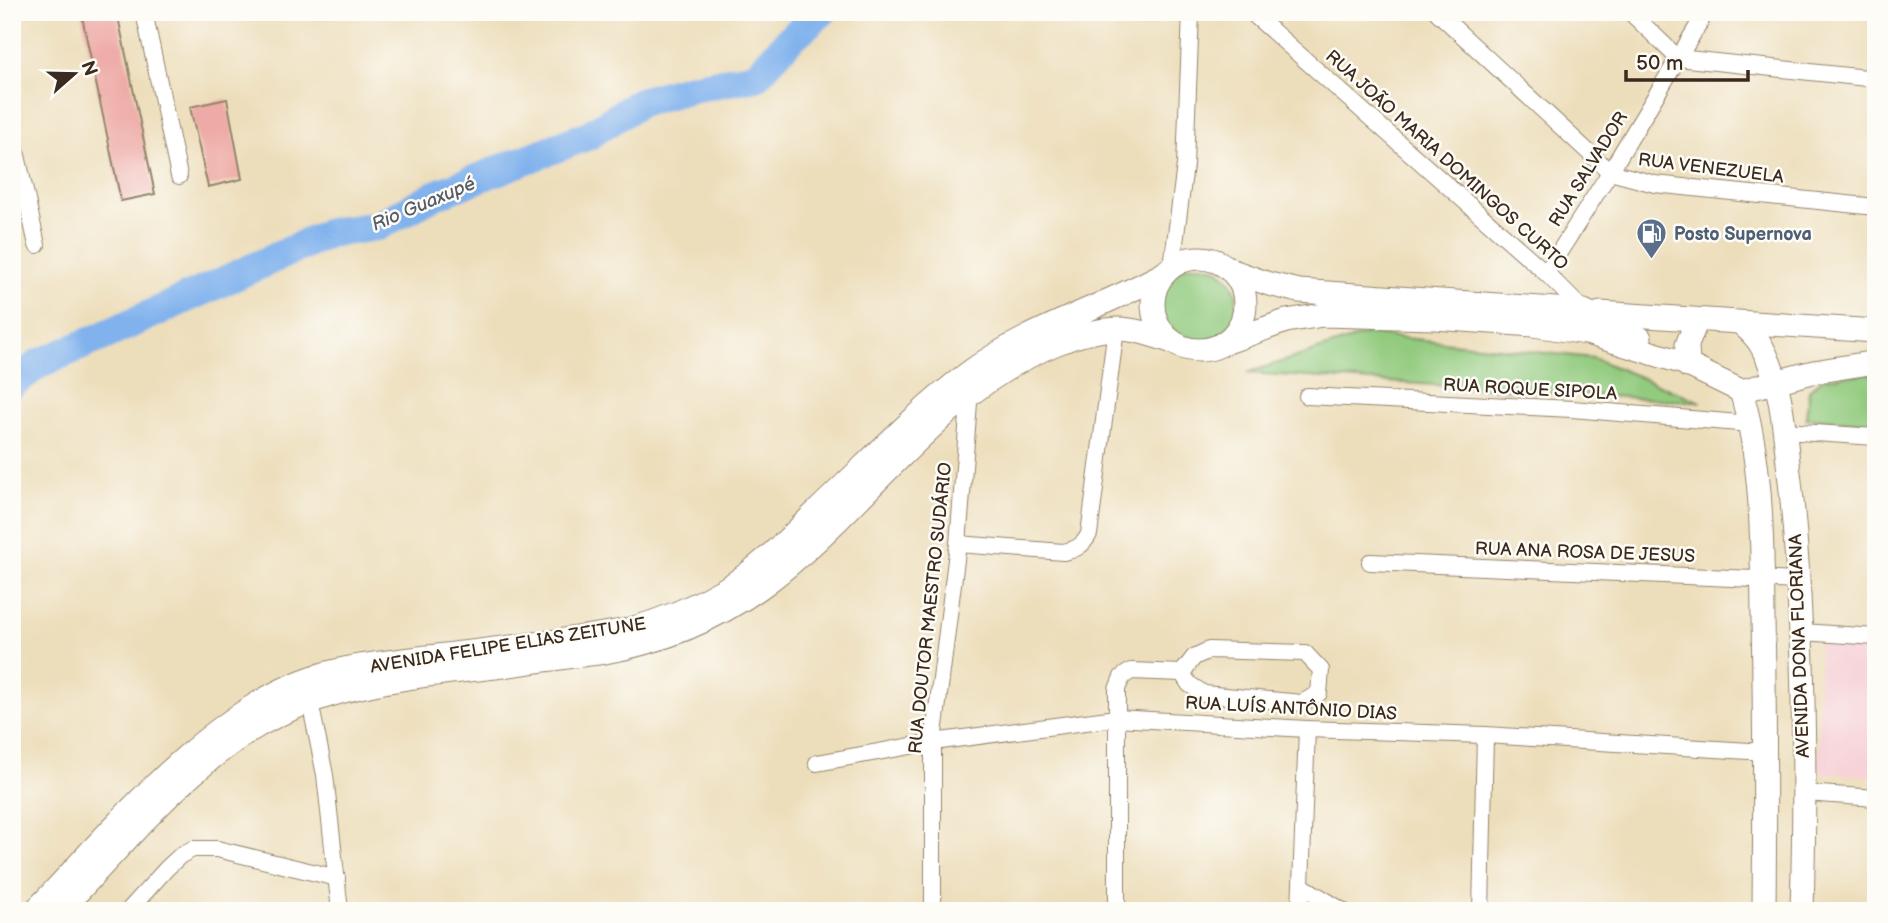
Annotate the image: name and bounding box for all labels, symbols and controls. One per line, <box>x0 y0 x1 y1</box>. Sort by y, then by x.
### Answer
north arrow <box>38 38 108 108</box>
scale bar <box>1626 38 1748 82</box>
street label: RUA JOÃO MARIA DOMINGOS CURTO <box>1321 45 1573 275</box>
text: 50 m <box>1636 51 1683 76</box>
text: N <box>75 58 102 79</box>
street label: RUA SALVADOR <box>1545 108 1632 231</box>
street label: RUA VENEZUELA <box>1637 149 1785 188</box>
water label: Rio Guaxupé <box>368 172 479 237</box>
fuel station icon: Posto Supernova <box>1634 217 1668 261</box>
place label: Posto Supernova <box>1674 224 1812 245</box>
street label: RUA ROQUE SIPOLA <box>1442 374 1617 405</box>
street label: RUA DOUTOR MAESTRO SUDÁRIO <box>903 461 956 755</box>
street label: AVENIDA DONA FLORIANA <box>1785 534 1814 758</box>
street label: RUA ANA ROSA DE JESUS <box>1474 538 1696 567</box>
street label: AVENIDA FELIPE ELIAS ZEITUNE <box>369 613 648 678</box>
street label: RUA LUÍS ANTÔNIO DIAS <box>1184 690 1398 725</box>

